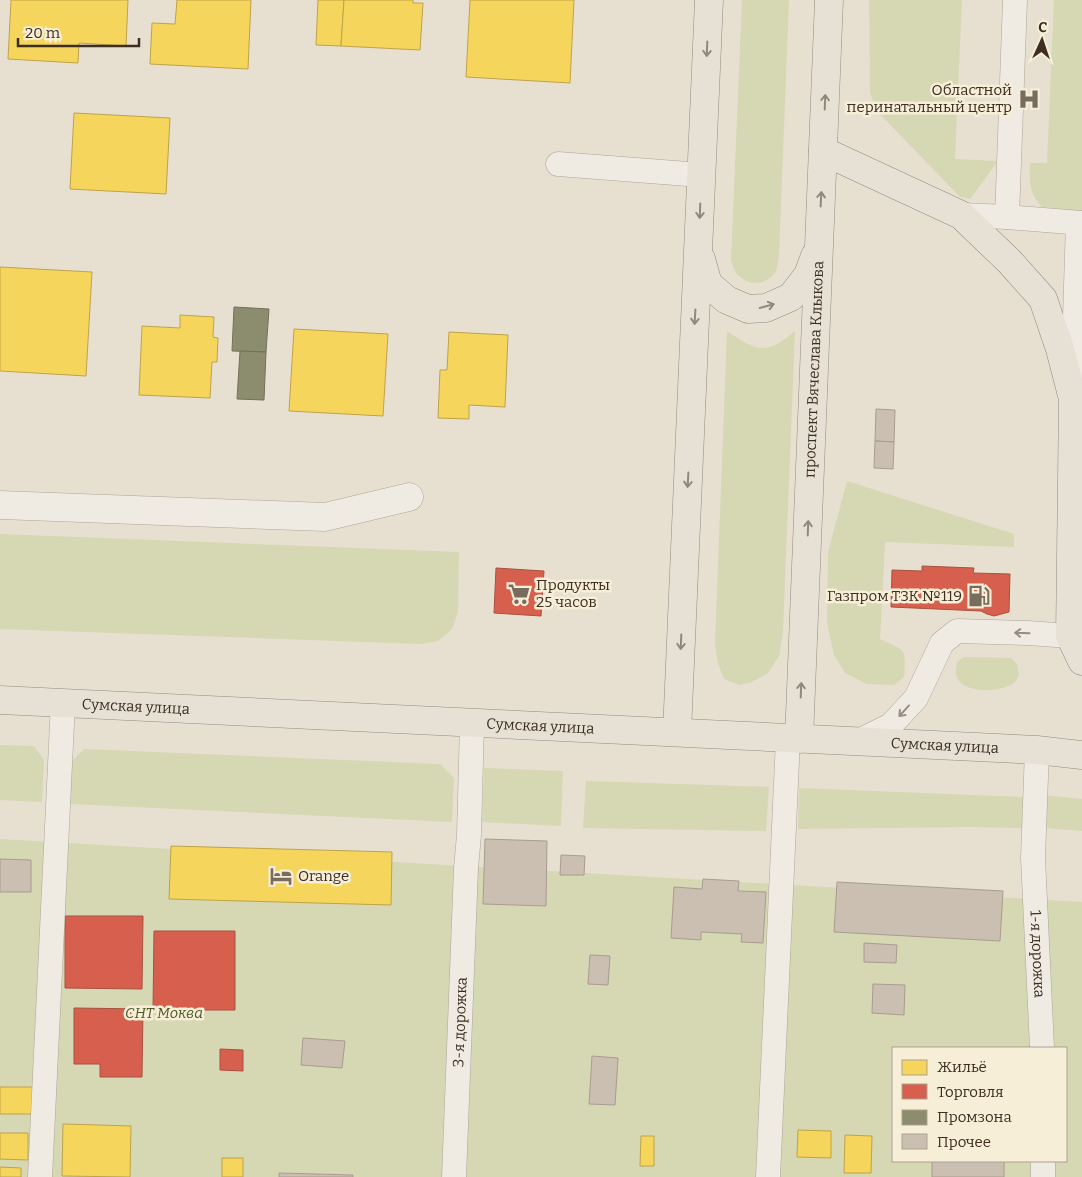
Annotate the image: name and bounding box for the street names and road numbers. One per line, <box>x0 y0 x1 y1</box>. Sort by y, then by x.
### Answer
street label: проспект Вячеслава Клыкова <box>801 261 827 478</box>
street label: Сумская улица <box>81 695 190 718</box>
street label: Сумская улица <box>486 714 595 738</box>
street label: Сумская улица <box>890 734 999 757</box>
street label: 1-я дорожка <box>1026 910 1049 998</box>
street label: 3-я дорожка <box>449 977 471 1068</box>

